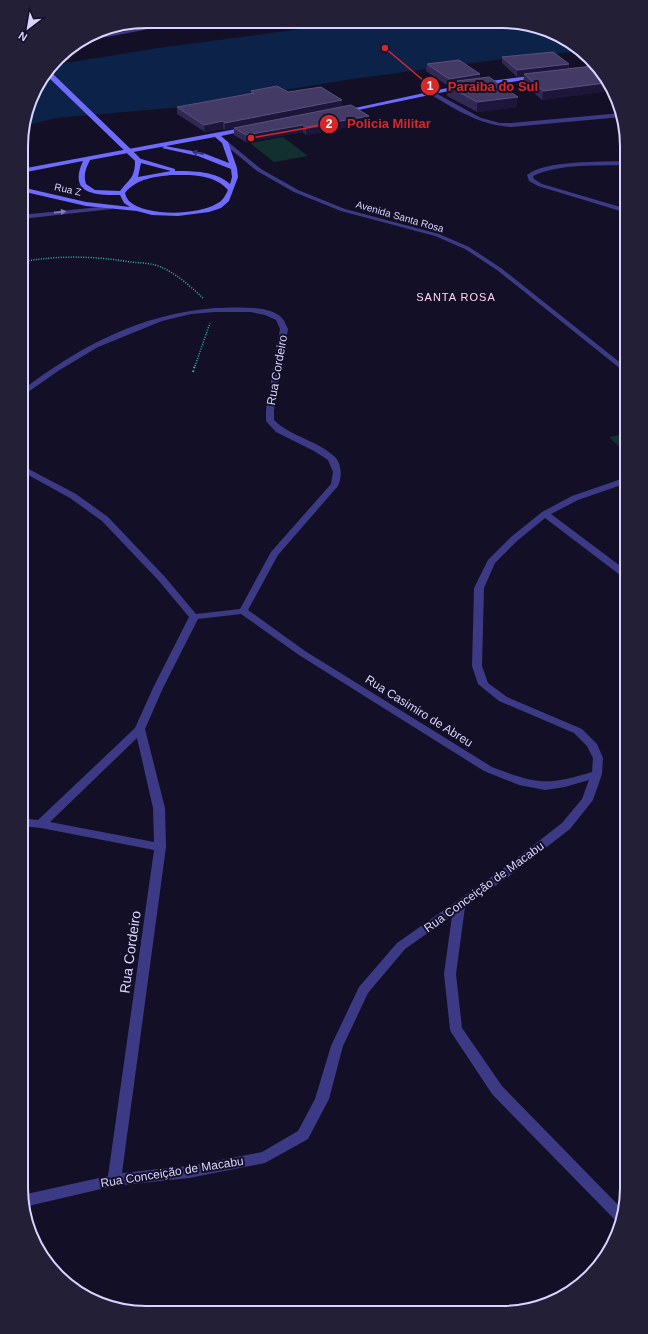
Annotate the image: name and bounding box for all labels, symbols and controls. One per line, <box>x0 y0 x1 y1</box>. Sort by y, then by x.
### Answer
north arrow <box>8 8 48 48</box>
text: N <box>16 29 29 44</box>
callout: Paraiba do Sul <box>420 74 546 99</box>
text: 1 <box>427 79 434 93</box>
text: Paraiba do Sul <box>448 79 538 94</box>
callout: Policia Militar <box>319 111 439 136</box>
text: Policia Militar <box>347 116 431 131</box>
text: 2 <box>326 117 333 131</box>
one-way arrow <box>192 150 204 156</box>
street label: Rua Z <box>53 181 82 198</box>
street label: Avenida Santa Rosa <box>355 199 446 234</box>
one-way arrow <box>54 209 66 215</box>
district label: SANTA ROSA <box>416 291 496 303</box>
street label: Rua Cordeiro <box>264 333 290 406</box>
street label: Rua Casimiro de Abreu <box>363 672 475 750</box>
street label: Rua Conceição de Macabu <box>421 839 547 935</box>
street label: Rua Cordeiro <box>116 909 144 994</box>
street label: Rua Conceição de Macabu <box>99 1154 245 1190</box>

